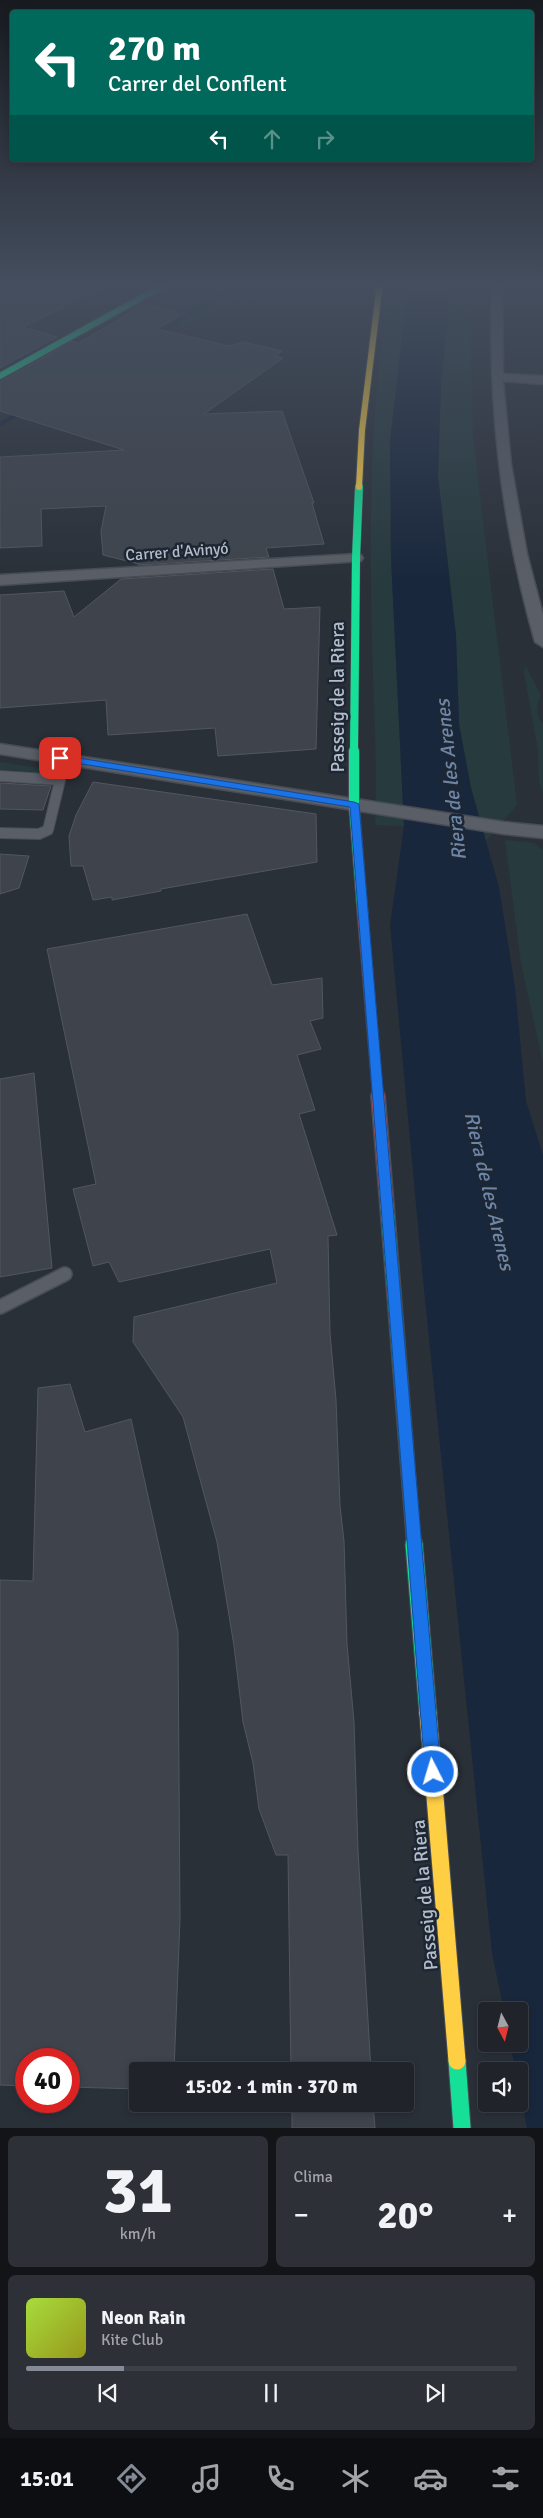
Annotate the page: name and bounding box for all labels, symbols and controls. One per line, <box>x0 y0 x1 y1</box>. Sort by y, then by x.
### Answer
text: 270 m <box>108 27 201 70</box>
icon: left <box>25 30 90 95</box>
text: Carrer del Conflent <box>108 70 287 97</box>
icon: left <box>205 125 233 153</box>
icon: ahead <box>258 125 286 153</box>
icon: right <box>311 125 339 153</box>
street label: Carrer d'Avinyó <box>125 538 229 566</box>
street label: Passeig de la Riera <box>326 621 350 773</box>
water label: Riera de les Arenes <box>430 696 472 862</box>
pin <box>39 737 81 779</box>
icon: arrive <box>46 744 74 772</box>
water label: Riera de les Arenes <box>459 1109 520 1275</box>
position arrow <box>406 1745 458 1797</box>
street label: Passeig de la Riera <box>406 1819 444 1971</box>
north arrow <box>478 2002 528 2052</box>
map controls <box>478 2002 528 2112</box>
speed limit sign: 40 <box>15 2048 80 2113</box>
button: sound <box>478 2062 528 2112</box>
text: 15:02 · 1 min · 370 m <box>185 2075 358 2099</box>
text: 31 <box>103 2151 173 2231</box>
text: Clima <box>294 2167 333 2187</box>
text: 20° <box>377 2192 433 2239</box>
text: − <box>294 2198 309 2232</box>
text: + <box>502 2198 517 2232</box>
text: km/h <box>120 2224 156 2244</box>
text: Neon Rain <box>101 2306 186 2330</box>
text: Kite Club <box>101 2330 163 2350</box>
icon: previous <box>94 2379 122 2407</box>
icon: pause <box>257 2379 285 2407</box>
icon: next <box>421 2379 449 2407</box>
icon: directions <box>114 2461 149 2496</box>
icon: music <box>189 2461 224 2496</box>
icon: phone <box>263 2461 298 2496</box>
icon: climate <box>338 2461 373 2496</box>
icon: car <box>413 2461 448 2496</box>
icon: filters <box>488 2461 523 2496</box>
text: 15:01 <box>20 2465 74 2492</box>

